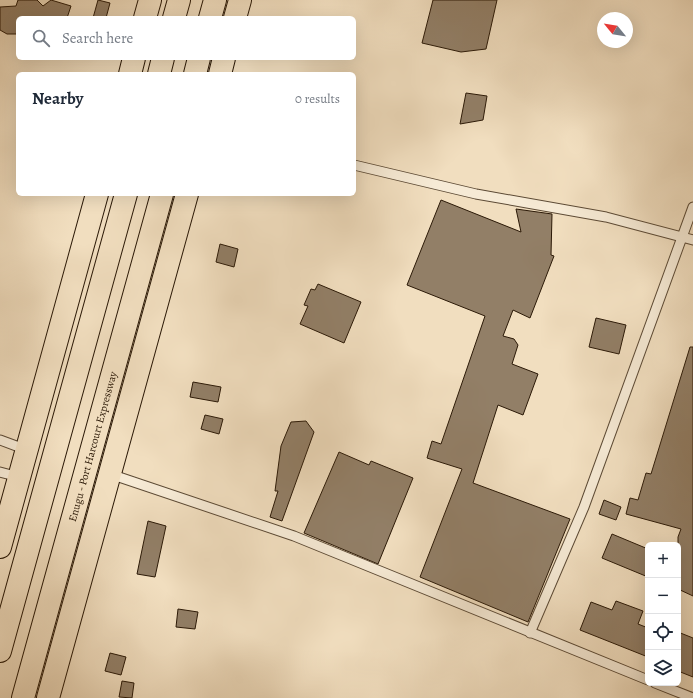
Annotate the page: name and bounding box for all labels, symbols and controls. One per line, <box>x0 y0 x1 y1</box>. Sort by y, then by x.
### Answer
north arrow <box>597 12 633 48</box>
search box <box>16 16 356 60</box>
icon: search <box>30 27 52 49</box>
text: Search here <box>62 28 133 48</box>
text: Nearby <box>32 87 83 110</box>
text: 0 results <box>295 90 340 107</box>
street label: Enugu - Port Harcourt Expressway <box>65 370 121 523</box>
map controls <box>645 542 681 686</box>
button: + <box>645 542 681 578</box>
button: − <box>645 578 681 614</box>
button: locate <box>645 614 681 650</box>
button: layers <box>645 650 681 686</box>

